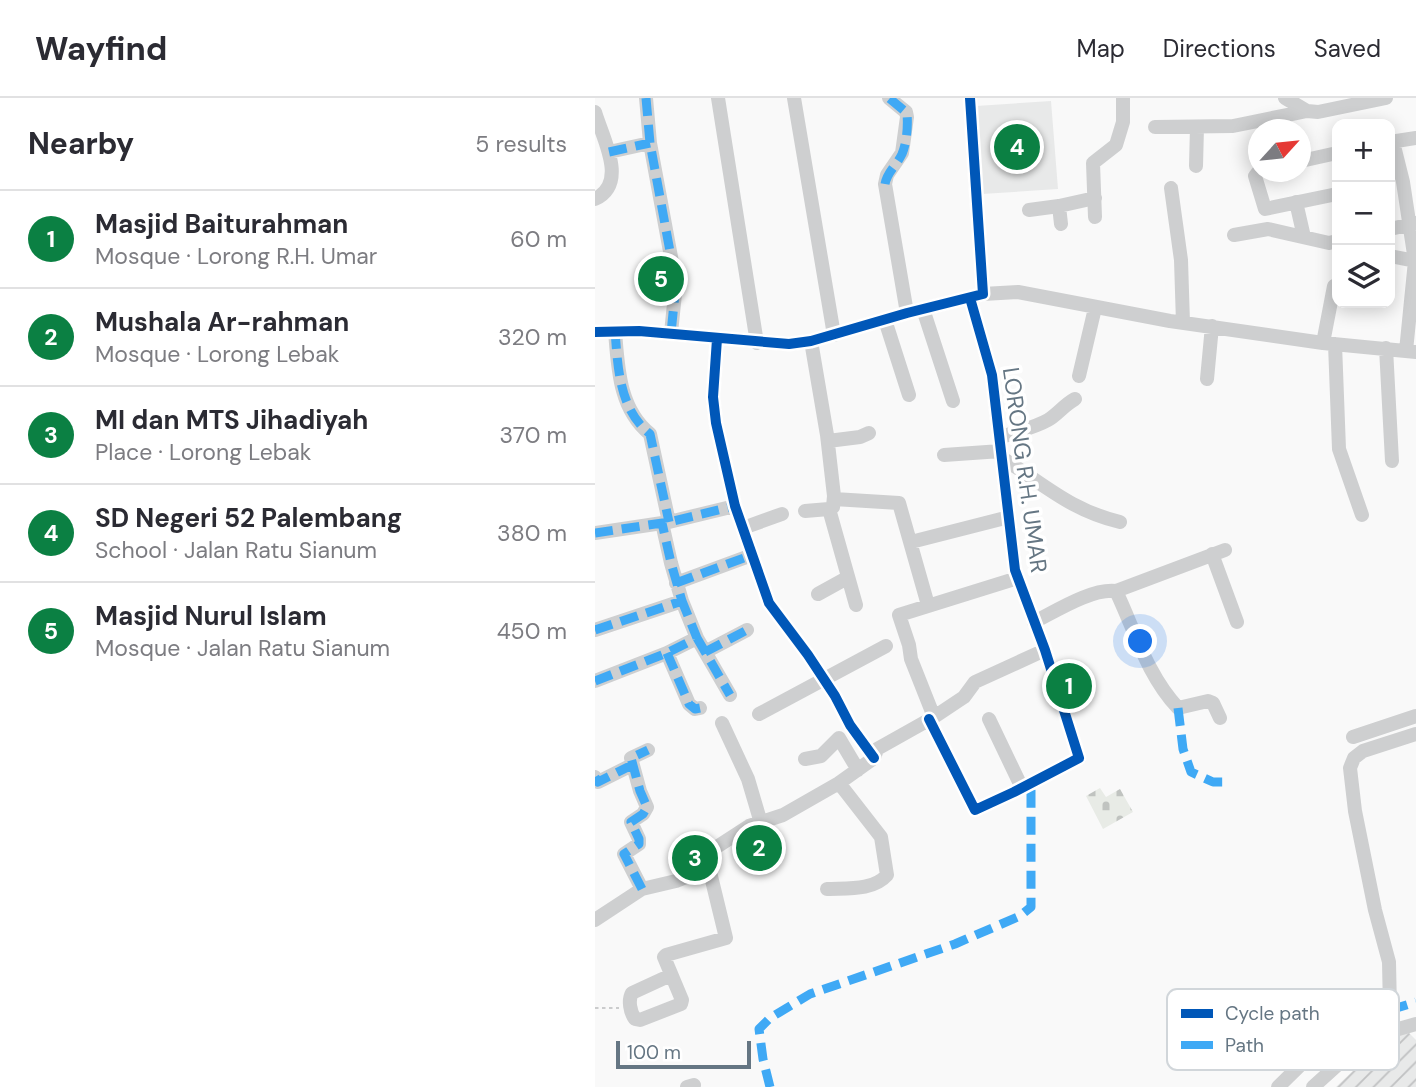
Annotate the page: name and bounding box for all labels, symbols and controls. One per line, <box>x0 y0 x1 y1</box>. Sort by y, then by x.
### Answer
text: Wayfind <box>35 27 167 70</box>
text: Map <box>1077 33 1125 64</box>
text: Directions <box>1163 33 1276 64</box>
text: Saved <box>1314 33 1381 64</box>
north arrow <box>1248 119 1311 182</box>
map controls <box>1332 119 1395 308</box>
button: + <box>1332 119 1395 182</box>
pin: 4 <box>994 121 1040 173</box>
text: Nearby <box>28 124 134 163</box>
text: 5 results <box>475 129 567 159</box>
button: − <box>1332 182 1395 245</box>
text: Masjid Baiturahman <box>95 207 348 241</box>
text: 1 <box>47 224 55 254</box>
text: 60 m <box>510 224 567 254</box>
text: Mosque · Lorong R.H. Umar <box>95 241 377 271</box>
button: layers <box>1332 245 1395 308</box>
pin: 5 <box>638 253 684 305</box>
text: Mushala Ar-rahman <box>95 305 349 339</box>
text: 2 <box>44 322 58 352</box>
text: 320 m <box>498 322 567 352</box>
text: Mosque · Lorong Lebak <box>95 339 339 369</box>
street label: LORONG R.H. UMAR <box>996 365 1054 575</box>
text: MI dan MTS Jihadiyah <box>95 403 368 437</box>
text: 3 <box>44 420 58 450</box>
text: 370 m <box>499 420 567 450</box>
text: Place · Lorong Lebak <box>95 437 311 467</box>
text: SD Negeri 52 Palembang <box>95 501 402 535</box>
text: 4 <box>44 518 58 548</box>
text: 380 m <box>497 518 567 548</box>
text: School · Jalan Ratu Sianum <box>95 535 377 565</box>
text: Masjid Nurul Islam <box>95 599 327 633</box>
text: 5 <box>44 616 58 646</box>
text: 450 m <box>497 616 567 646</box>
your location <box>1123 624 1157 658</box>
text: Mosque · Jalan Ratu Sianum <box>95 633 390 663</box>
pin: 1 <box>1046 660 1092 712</box>
pin: 2 <box>736 822 782 874</box>
pin: 3 <box>672 832 718 884</box>
legend <box>1167 989 1399 1070</box>
text: Cycle path <box>1225 1001 1320 1026</box>
text: Path <box>1225 1033 1264 1058</box>
scale bar <box>616 1038 751 1070</box>
text: 100 m <box>627 1040 681 1065</box>

